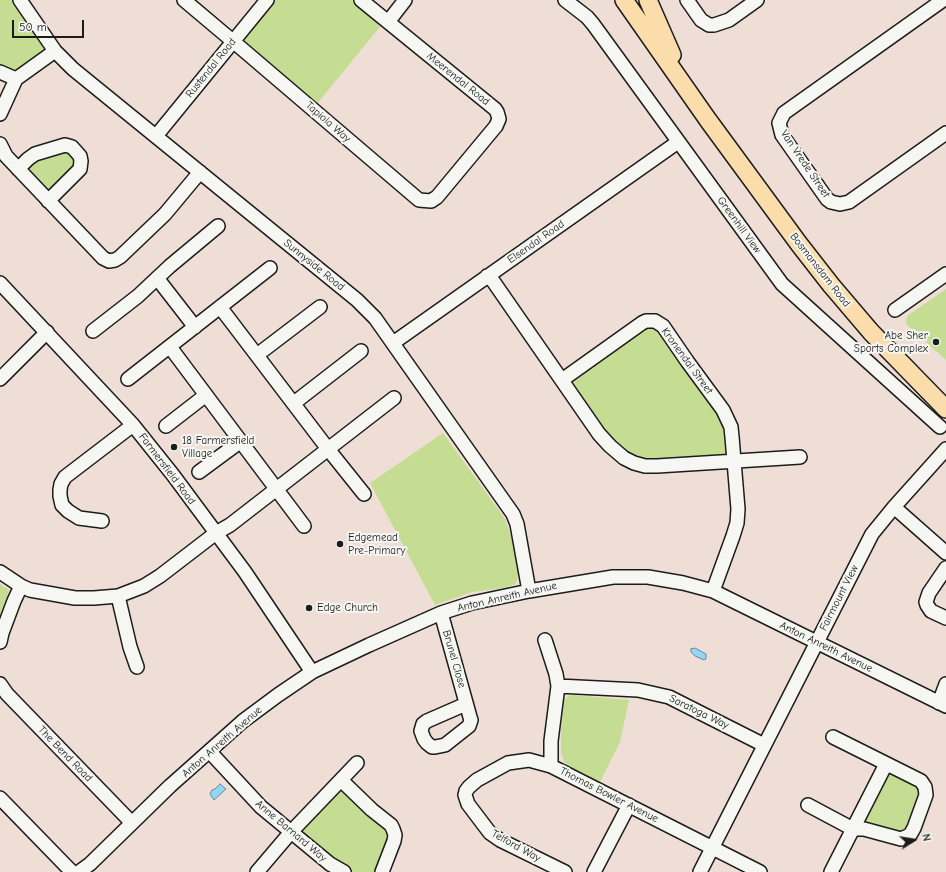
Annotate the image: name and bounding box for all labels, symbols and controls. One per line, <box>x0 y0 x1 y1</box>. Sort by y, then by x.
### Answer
scale bar <box>14 12 86 38</box>
text: 50 m <box>19 20 47 34</box>
street label: Rustendal Road <box>183 36 239 100</box>
street label: Meerendal Road <box>424 50 492 108</box>
street label: Tapiola Way <box>303 99 353 145</box>
street label: Van Vrede Street <box>777 128 833 200</box>
street label: Greenhill View <box>714 194 764 256</box>
street label: Elsendal Road <box>505 218 567 266</box>
street label: Bosmansdam Road <box>787 230 853 310</box>
street label: Sunnyside Road <box>281 236 347 294</box>
street label: Kronendal Street <box>658 325 716 397</box>
place label: Abe Sher Sports Complex <box>854 329 928 355</box>
marker: Abe Sher Sports Complex <box>931 337 941 347</box>
street label: Farmersfield Road <box>136 431 198 507</box>
place label: 18 Farmersfield Village <box>182 434 254 460</box>
marker: 18 Farmersfield Village <box>169 442 179 452</box>
place label: Edgemead Pre-Primary <box>348 531 405 557</box>
marker: Edgemead Pre-Primary <box>335 539 345 549</box>
street label: Fairmount View <box>817 563 861 633</box>
street label: Anton Anreith Avenue <box>456 579 558 615</box>
place label: Edge Church <box>317 601 378 615</box>
marker: Edge Church <box>304 603 314 613</box>
street label: Anton Anreith Avenue <box>777 619 875 675</box>
street label: Brunel Close <box>439 629 469 689</box>
street label: Saratoga Way <box>667 692 731 732</box>
street label: Anton Anreith Avenue <box>179 704 265 780</box>
street label: The Bend Road <box>35 723 95 785</box>
street label: Thomas Bowler Avenue <box>557 764 661 826</box>
street label: Anne Barnard Way <box>253 797 329 865</box>
north arrow <box>894 820 934 860</box>
street label: Telford Way <box>489 827 543 865</box>
text: N <box>919 833 933 842</box>

